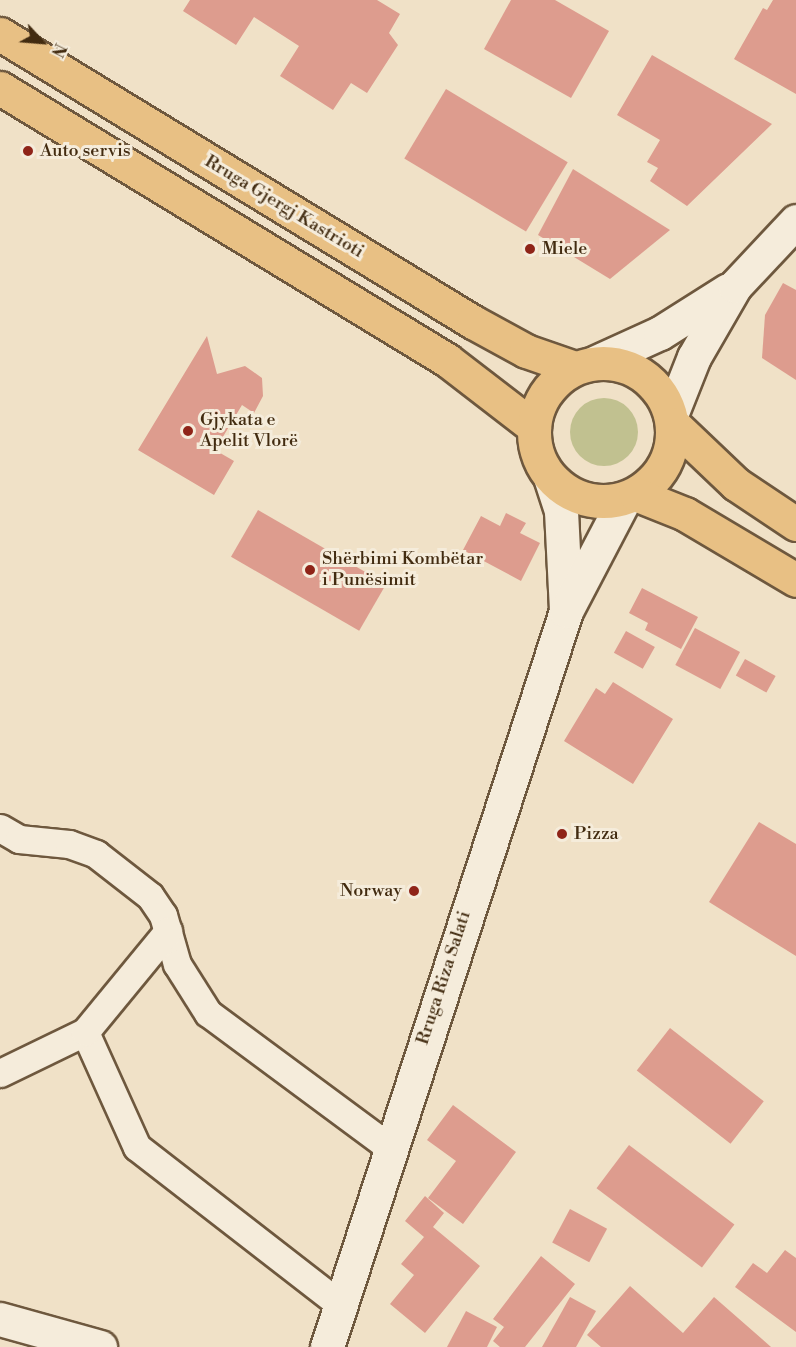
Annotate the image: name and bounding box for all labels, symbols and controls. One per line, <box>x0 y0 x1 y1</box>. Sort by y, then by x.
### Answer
north arrow <box>12 12 72 72</box>
text: N <box>46 40 70 60</box>
place label: Auto servis <box>40 140 131 162</box>
marker: Auto servis <box>21 144 35 158</box>
street label: Rruga Gjergj Kastrioti <box>201 151 367 263</box>
place label: Miele <box>542 238 587 260</box>
marker: Miele <box>523 242 537 256</box>
place label: Gjykata e Apelit Vlorë <box>200 410 298 452</box>
marker: Gjykata e Apelit Vlorë <box>181 424 195 438</box>
place label: Shërbimi Kombëtar i Punësimit <box>322 549 483 592</box>
marker: Shërbimi Kombëtar i Punësimit <box>303 563 317 577</box>
place label: Pizza <box>574 823 619 845</box>
marker: Pizza <box>555 827 569 841</box>
place label: Norway <box>340 880 402 902</box>
marker: Norway <box>407 884 421 898</box>
street label: Rruga Riza Salati <box>412 908 476 1048</box>

